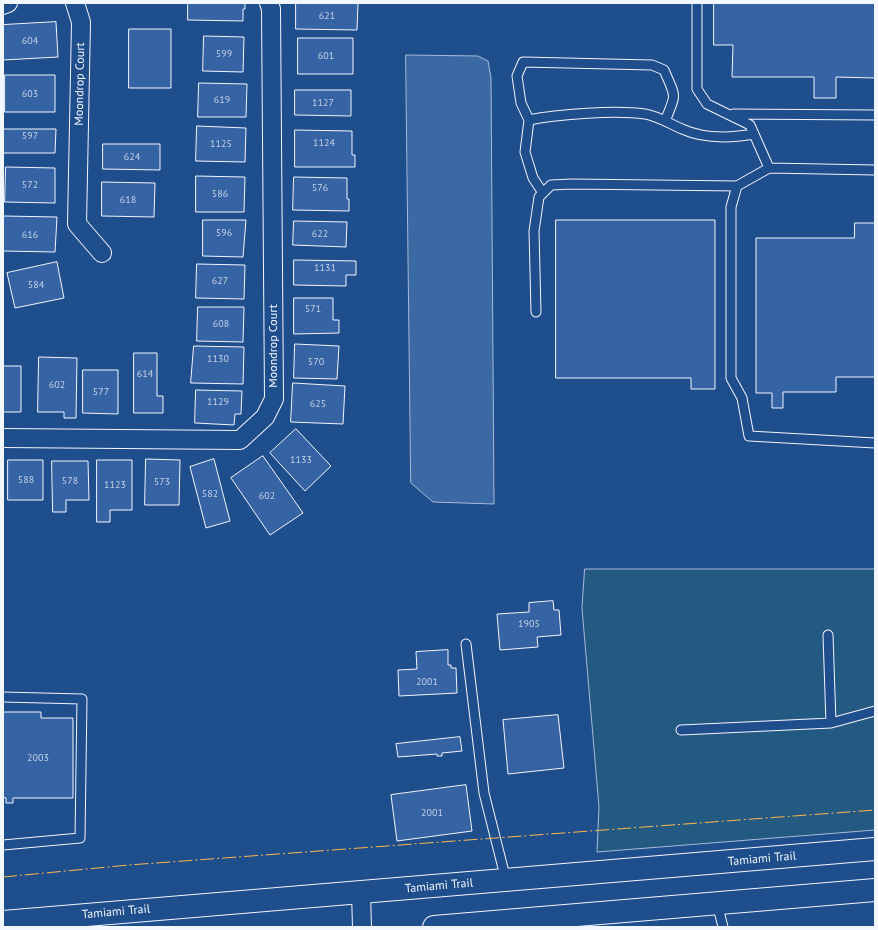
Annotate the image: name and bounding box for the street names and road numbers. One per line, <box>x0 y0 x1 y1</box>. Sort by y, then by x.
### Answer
street label: Moondrop Court <box>72 42 88 126</box>
street label: Moondrop Court <box>267 304 281 388</box>
street label: Tamiami Trail <box>727 849 797 869</box>
street label: Tamiami Trail <box>404 876 474 896</box>
street label: Tamiami Trail <box>81 902 151 922</box>

